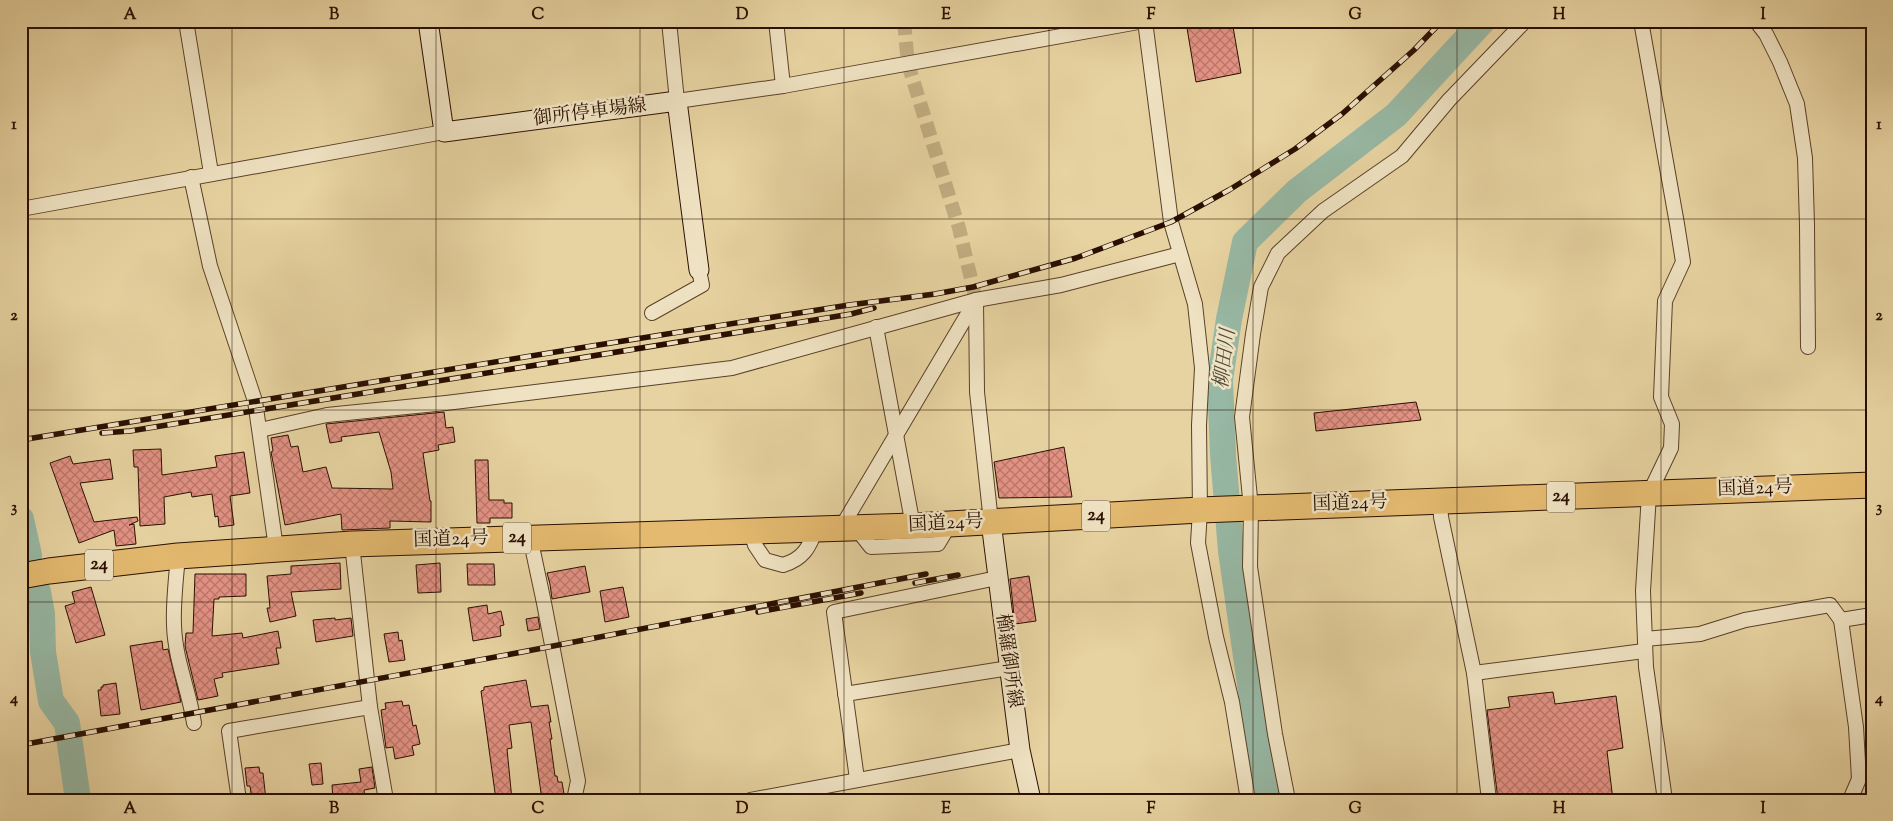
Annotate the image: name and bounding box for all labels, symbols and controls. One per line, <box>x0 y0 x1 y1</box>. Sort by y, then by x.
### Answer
text: A <box>124 4 137 27</box>
text: B <box>329 4 339 27</box>
text: C <box>532 4 545 27</box>
text: D <box>736 4 749 27</box>
text: E <box>941 4 951 27</box>
text: F <box>1147 4 1156 27</box>
text: G <box>1348 4 1362 27</box>
text: H <box>1553 4 1566 27</box>
text: I <box>1760 4 1766 27</box>
street label: 御所停車場線 <box>532 93 648 133</box>
text: 1 <box>11 114 17 137</box>
text: 1 <box>1876 114 1882 137</box>
text: 2 <box>10 305 18 328</box>
text: 2 <box>1875 305 1883 328</box>
water label: 柳田川 <box>1208 325 1244 391</box>
street label: 国道24号 <box>1717 474 1793 504</box>
road number: 24 <box>1547 482 1575 512</box>
street label: 国道24号 <box>1312 489 1388 519</box>
text: 3 <box>11 497 18 520</box>
text: 3 <box>1876 497 1883 520</box>
road number: 24 <box>1082 501 1110 532</box>
street label: 国道24号 <box>908 509 984 539</box>
road number: 24 <box>503 522 531 554</box>
street label: 国道24号 <box>413 525 489 555</box>
road number: 24 <box>85 550 113 580</box>
street label: 櫛羅御所線 <box>988 612 1028 710</box>
text: 4 <box>9 688 18 711</box>
text: 4 <box>1874 688 1883 711</box>
text: A <box>124 798 137 821</box>
text: B <box>329 798 339 821</box>
text: C <box>532 798 545 821</box>
text: D <box>736 798 749 821</box>
text: E <box>941 798 951 821</box>
text: F <box>1147 798 1156 821</box>
text: G <box>1348 798 1362 821</box>
text: H <box>1553 798 1566 821</box>
text: I <box>1760 798 1766 821</box>

